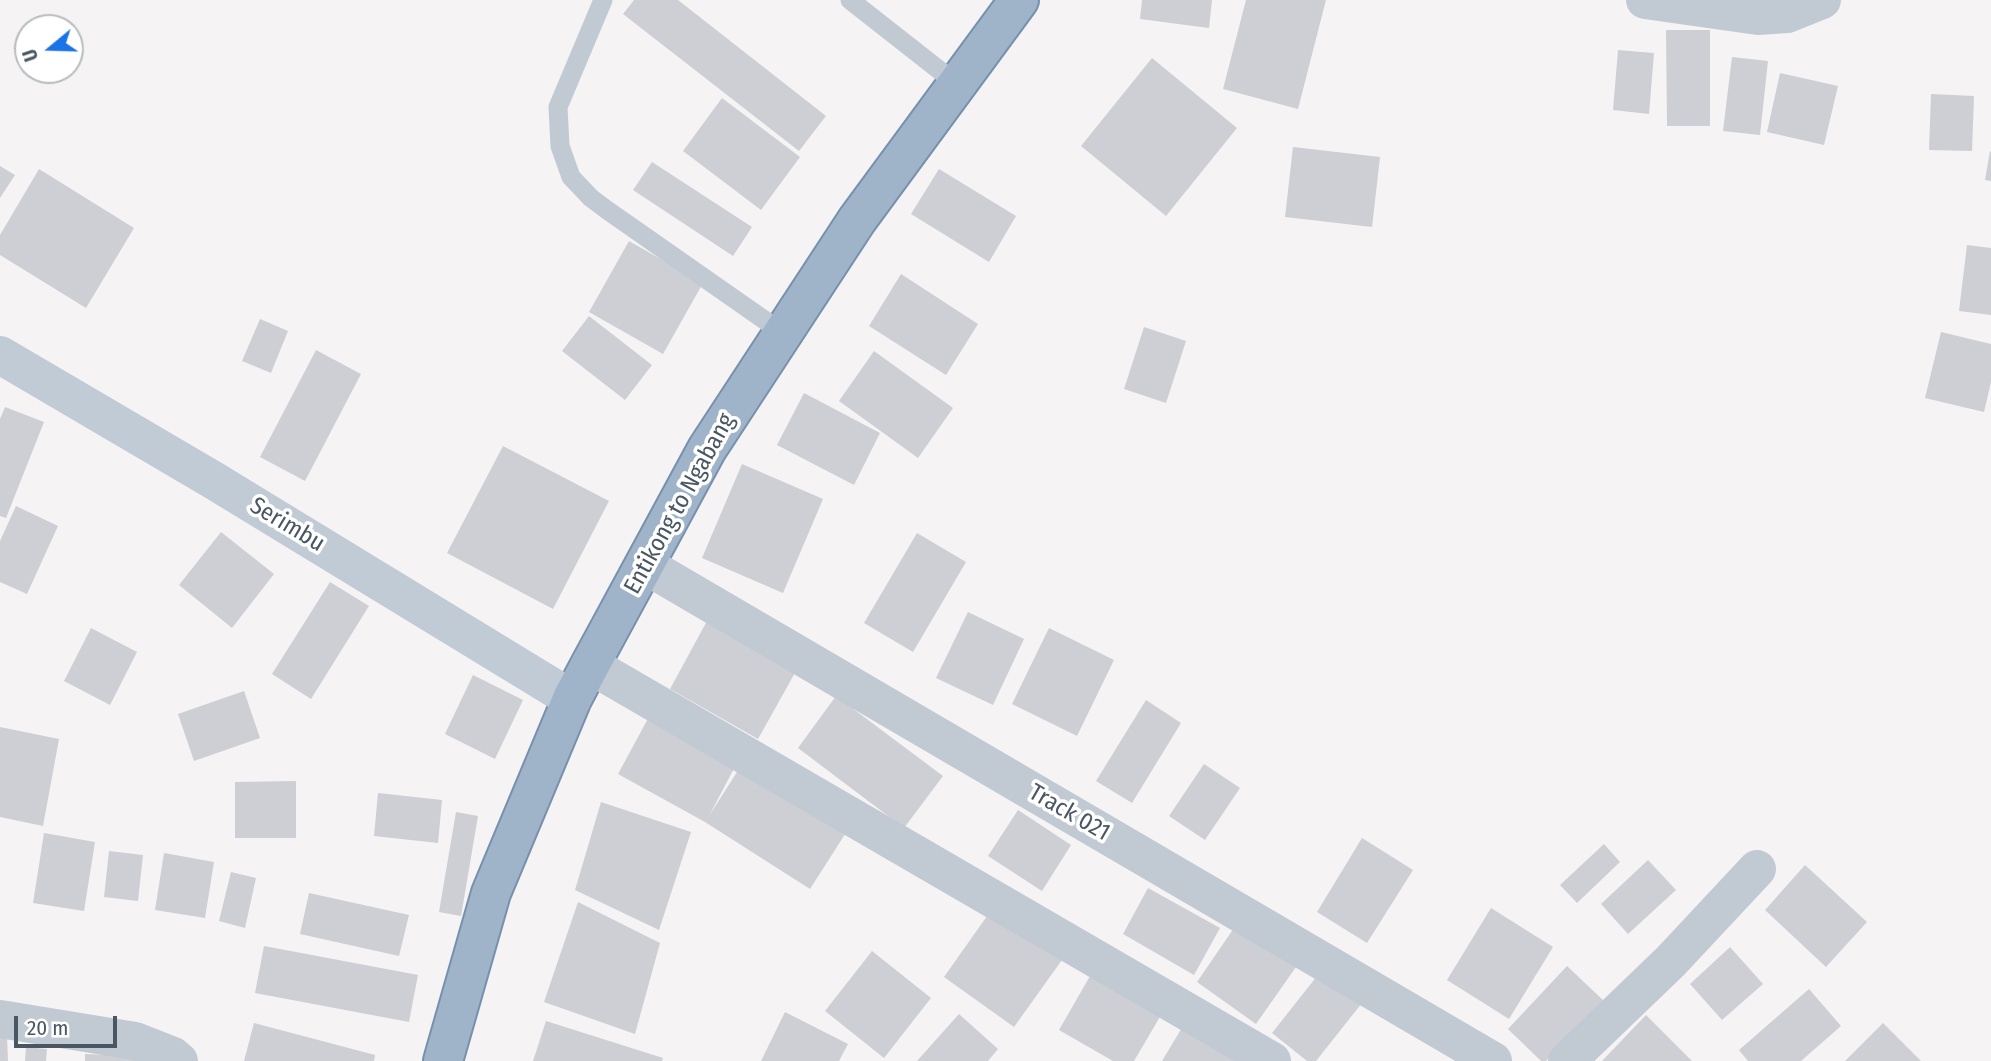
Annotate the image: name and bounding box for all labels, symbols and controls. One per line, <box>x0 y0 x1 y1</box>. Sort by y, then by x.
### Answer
north arrow <box>14 14 84 84</box>
text: U <box>18 46 43 64</box>
street label: Entikong to Ngabang <box>618 409 742 599</box>
street label: Serimbu <box>244 492 330 558</box>
street label: Track 021 <box>1023 778 1115 848</box>
scale bar <box>18 1002 121 1046</box>
text: 20 m <box>27 1015 68 1041</box>

